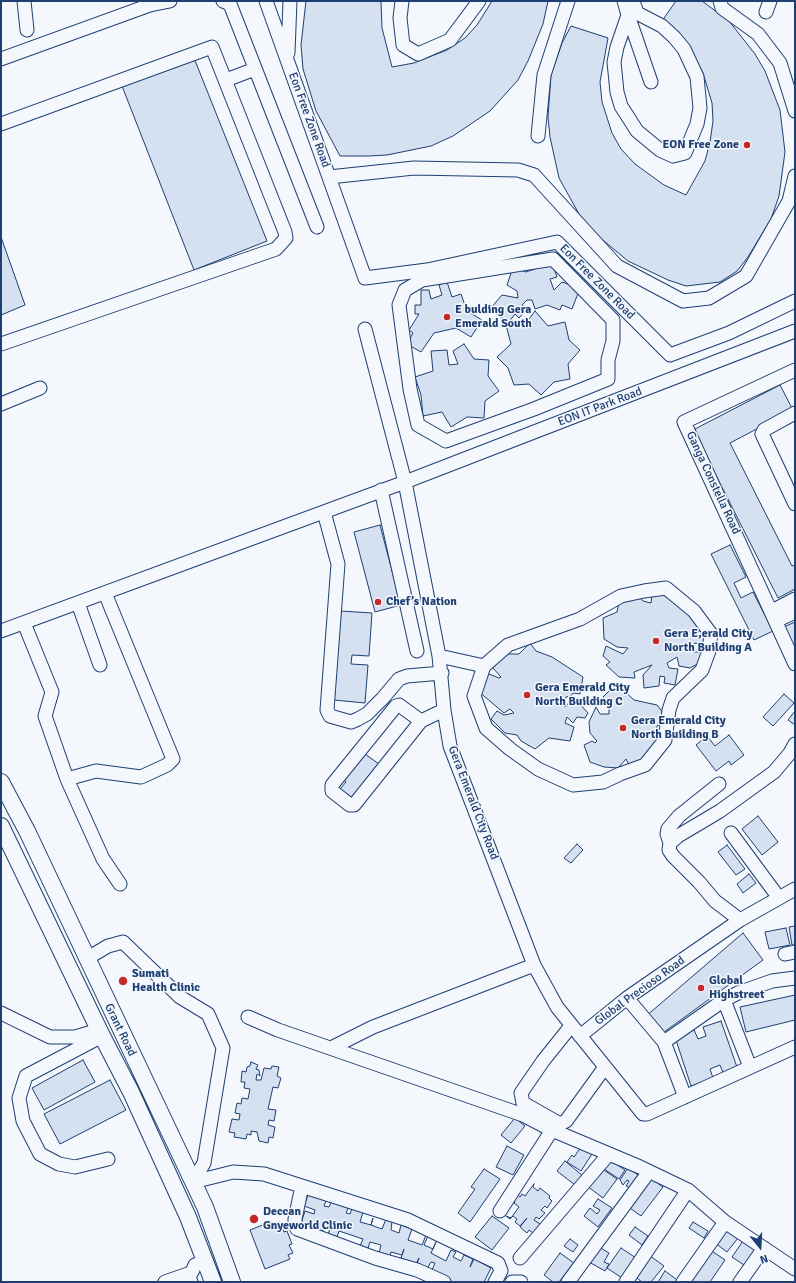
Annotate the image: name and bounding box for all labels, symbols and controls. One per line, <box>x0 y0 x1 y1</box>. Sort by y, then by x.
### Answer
street label: Eon Free Zone Road <box>285 70 333 170</box>
place label: EON Free Zone <box>662 138 739 152</box>
marker: EON Free Zone <box>742 140 752 150</box>
street label: Eon Free Zone Road <box>556 241 638 323</box>
place label: E bulding Gera Emerald South <box>455 303 532 331</box>
marker: E bulding Gera Emerald South <box>442 312 452 322</box>
street label: EON IT Park Road <box>556 384 644 430</box>
street label: Ganga Constella Road <box>683 429 743 537</box>
place label: Chef’s Nation <box>386 595 457 609</box>
marker: Chef’s Nation <box>373 597 383 607</box>
place label: Gera E,erald City North Building A <box>664 627 753 655</box>
marker: Gera E,erald City North Building A <box>651 636 661 646</box>
place label: Gera Emerald City North Building C <box>535 681 630 709</box>
marker: Gera Emerald City North Building C <box>522 690 532 700</box>
place label: Gera Emerald City North Building B <box>631 714 726 742</box>
marker: Gera Emerald City North Building B <box>618 723 628 733</box>
street label: Gera Emerald City Road <box>445 744 501 862</box>
street label: Global Precioso Road <box>592 953 688 1029</box>
place label: Sumati Health Clinic <box>132 967 200 995</box>
place label: Global Highstreet <box>709 974 765 1002</box>
marker: Sumati Health Clinic <box>117 975 129 987</box>
marker: Global Highstreet <box>696 983 706 993</box>
street label: Grant Road <box>101 1001 139 1059</box>
place label: Deccan Gnyeworld Clinic <box>263 1205 352 1233</box>
marker: Deccan Gnyeworld Clinic <box>248 1213 260 1225</box>
north arrow <box>740 1227 780 1267</box>
text: N <box>758 1252 770 1266</box>

